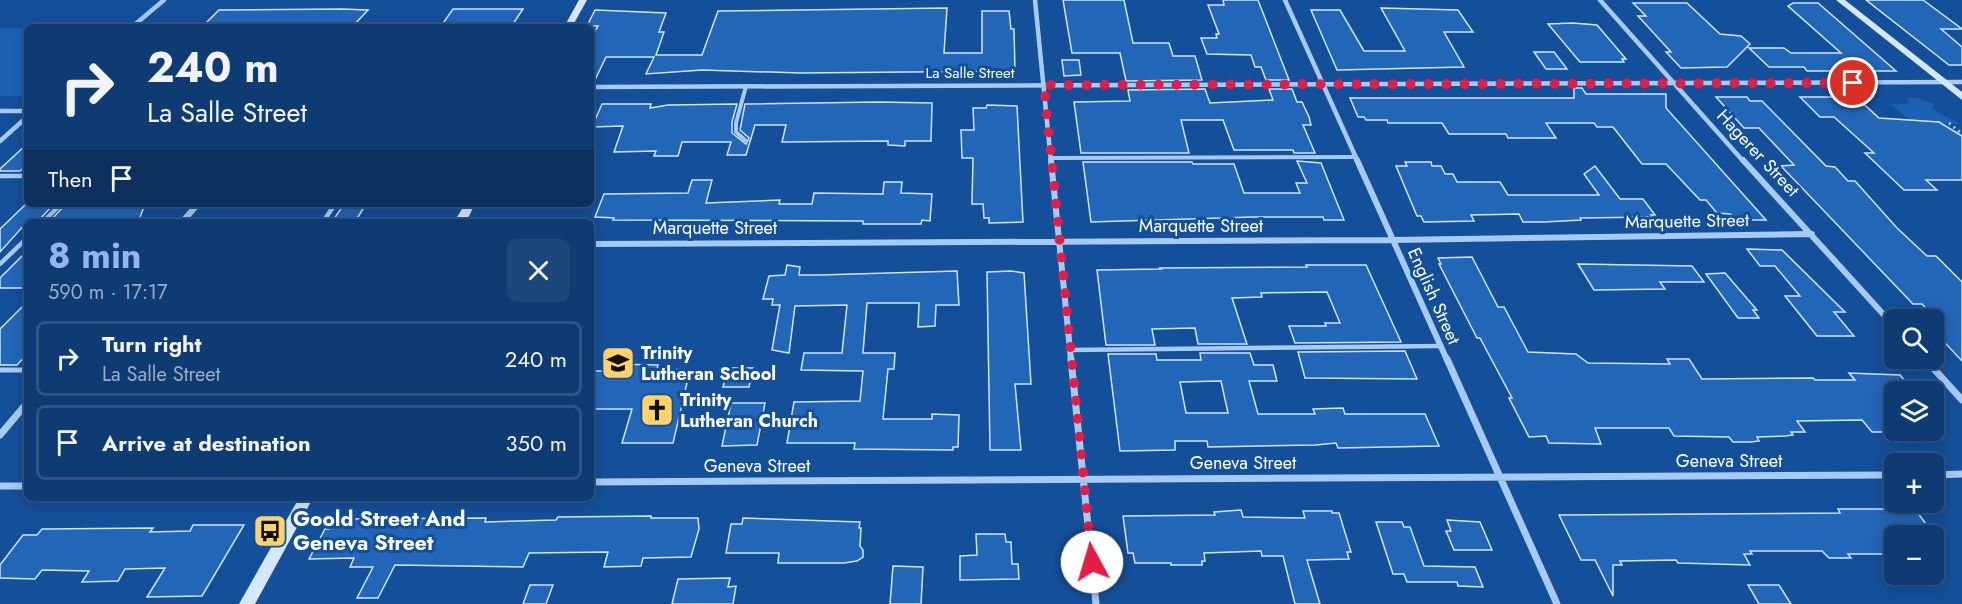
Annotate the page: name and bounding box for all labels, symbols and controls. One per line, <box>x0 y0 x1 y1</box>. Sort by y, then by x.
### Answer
text: 240 m <box>147 37 279 98</box>
icon: right <box>48 48 126 126</box>
pin <box>1827 57 1878 108</box>
street label: La Salle Street <box>926 62 1015 84</box>
icon: arrive <box>1836 66 1869 99</box>
text: La Salle Street <box>147 93 307 132</box>
street label: Hagerer Street <box>1711 104 1806 203</box>
icon: arrive <box>105 162 138 195</box>
text: Then <box>48 163 93 195</box>
street label: Marquette Street <box>1625 207 1750 235</box>
street label: Marquette Street <box>1139 213 1264 239</box>
street label: Marquette Street <box>653 215 778 241</box>
text: 8 min <box>48 229 142 281</box>
button: close <box>507 239 570 302</box>
street label: English Street <box>1401 243 1467 349</box>
text: 590 m · 17:17 <box>48 278 167 307</box>
map controls <box>1884 309 1944 585</box>
button: search <box>1884 309 1944 369</box>
text: Turn right <box>102 328 202 360</box>
place label: Trinity Lutheran School <box>641 340 776 387</box>
icon: right <box>51 342 84 375</box>
text: 240 m <box>505 343 567 375</box>
school or university icon: Trinity Lutheran School <box>600 345 636 381</box>
text: La Salle Street <box>102 360 220 389</box>
button: layers <box>1884 381 1944 441</box>
place label: Trinity Lutheran Church <box>680 387 818 434</box>
church icon: Trinity Lutheran Church <box>639 392 675 428</box>
icon: arrive <box>51 426 84 459</box>
text: Arrive at destination <box>102 427 311 459</box>
text: 350 m <box>506 427 567 459</box>
street label: Geneva Street <box>1676 448 1783 474</box>
street label: Geneva Street <box>1190 450 1297 476</box>
street label: Geneva Street <box>704 453 811 479</box>
button: + <box>1884 453 1944 513</box>
place label: Goold Street And Geneva Street <box>293 504 465 558</box>
bus stop icon: Goold Street And Geneva Street <box>252 513 288 549</box>
button: − <box>1884 525 1944 585</box>
position arrow <box>1060 530 1124 594</box>

